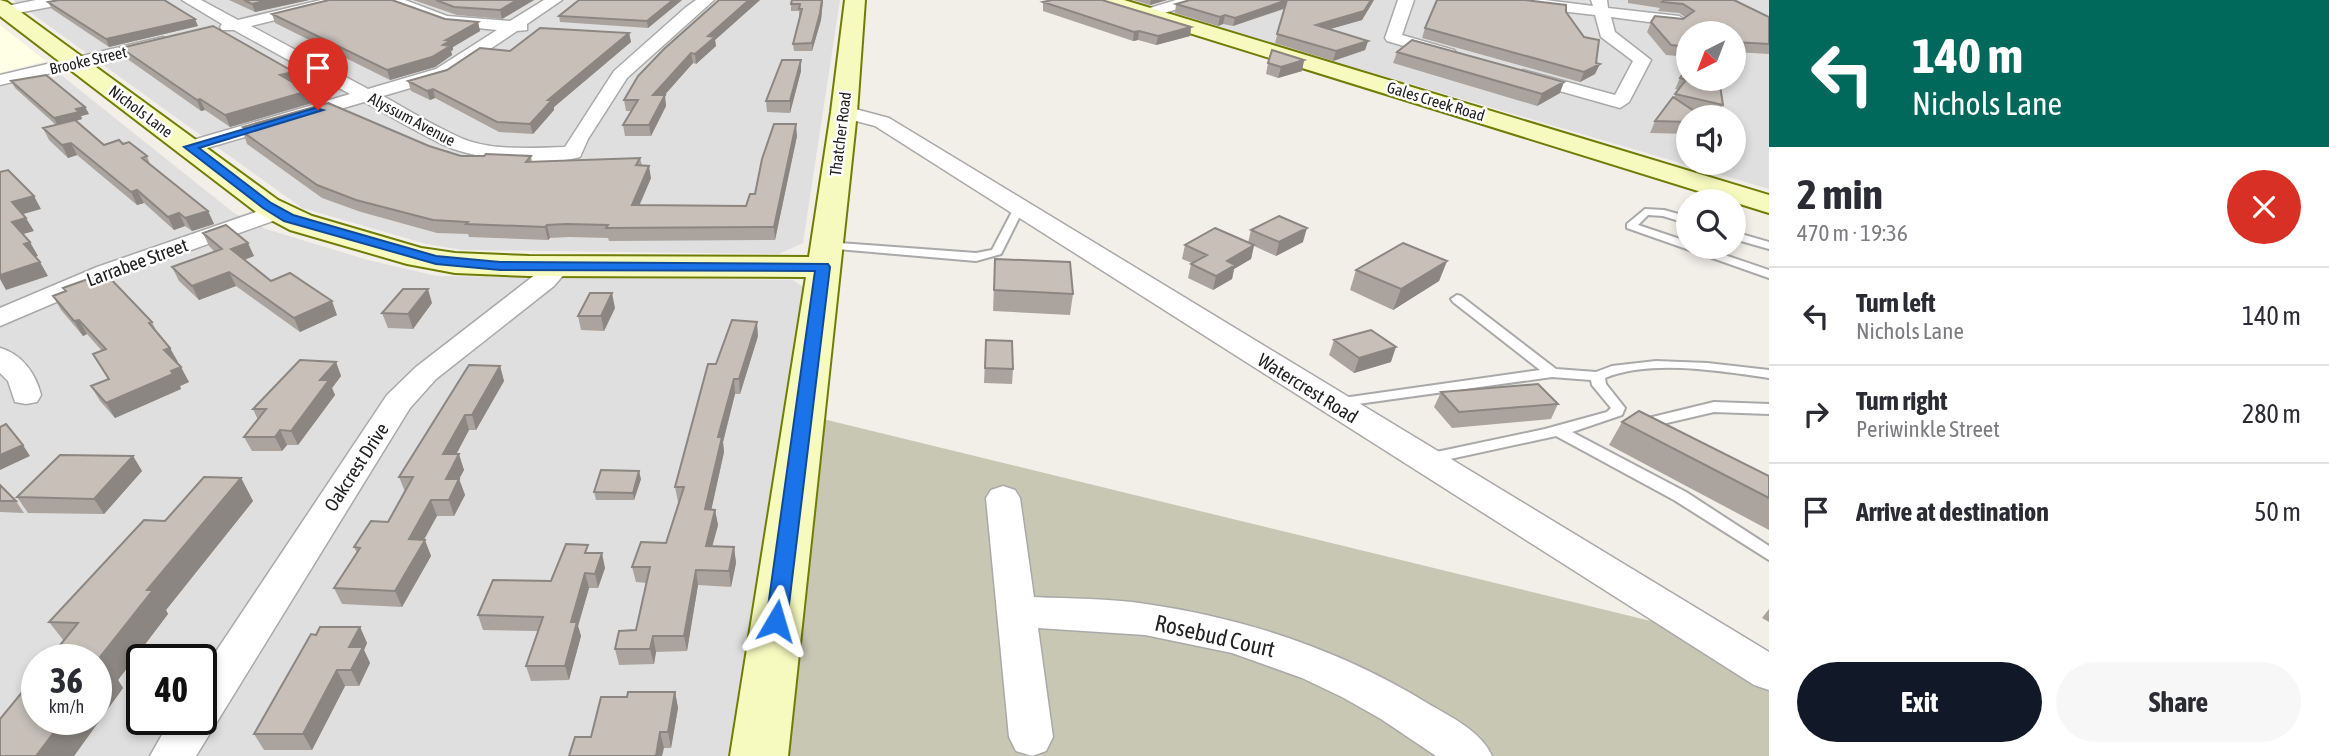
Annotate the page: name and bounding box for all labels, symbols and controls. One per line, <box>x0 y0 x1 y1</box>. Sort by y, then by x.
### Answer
north arrow <box>1676 21 1746 91</box>
map controls <box>1676 21 1746 259</box>
text: 140 m <box>1912 27 2023 83</box>
icon: left <box>1797 28 1888 119</box>
pin <box>288 38 348 110</box>
street label: Brooke Street <box>48 42 129 78</box>
icon: arrive <box>299 49 337 87</box>
street label: Gales Creek Road <box>1385 78 1487 124</box>
street label: Nichols Lane <box>106 81 176 141</box>
text: Nichols Lane <box>1912 85 2062 122</box>
street label: Alyssum Avenue <box>365 89 458 150</box>
street label: Thatcher Road <box>826 91 854 177</box>
button: sound <box>1676 105 1746 175</box>
text: 2 min <box>1797 170 1883 218</box>
button: close <box>2227 170 2301 244</box>
button: search <box>1676 189 1746 259</box>
text: 470 m · 19:36 <box>1797 220 1908 246</box>
street label: Larrabee Street <box>83 233 191 291</box>
text: Turn left <box>1856 288 1936 318</box>
icon: left <box>1797 297 1835 335</box>
text: 140 m <box>2242 301 2301 331</box>
text: Nichols Lane <box>1856 318 1964 344</box>
street label: Watercrest Road <box>1254 348 1362 428</box>
text: Turn right <box>1856 386 1947 416</box>
icon: right <box>1797 395 1835 433</box>
text: 280 m <box>2242 399 2301 429</box>
text: Periwinkle Street <box>1856 416 2000 442</box>
street label: Oakcrest Drive <box>319 419 393 515</box>
icon: arrive <box>1797 493 1835 531</box>
text: Arrive at destination <box>1856 497 2049 527</box>
text: 50 m <box>2254 497 2301 527</box>
position arrow <box>739 584 813 658</box>
street label: Rosebud Court <box>1152 610 1278 662</box>
speed limit sign: 40 <box>126 644 217 735</box>
text: 36 <box>50 660 83 700</box>
button: Exit <box>1797 662 2042 742</box>
button: Share <box>2056 662 2301 742</box>
text: km/h <box>49 696 84 717</box>

